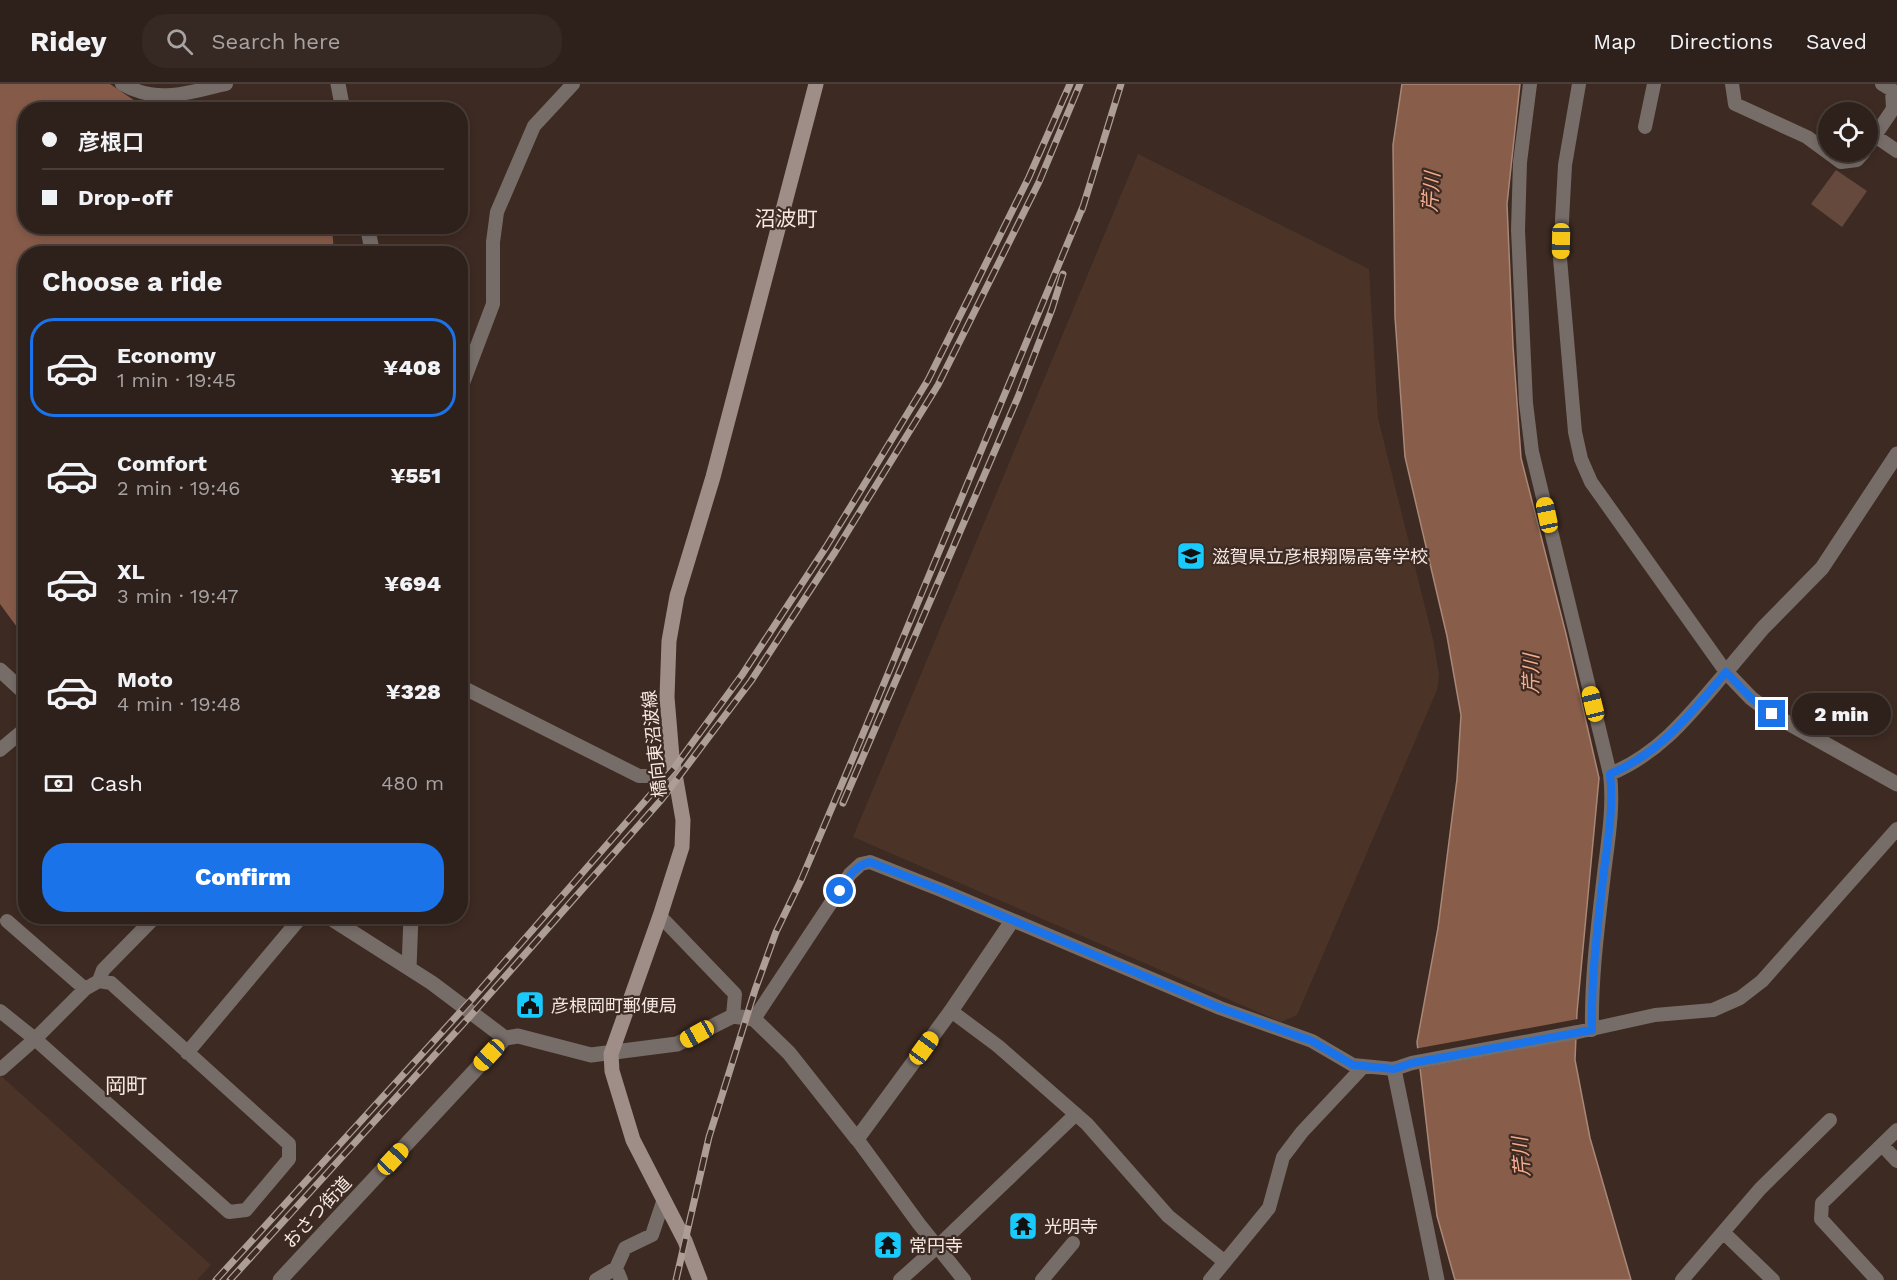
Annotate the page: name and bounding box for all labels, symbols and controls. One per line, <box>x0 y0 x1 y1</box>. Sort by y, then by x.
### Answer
search box <box>142 14 562 68</box>
text: Ridey <box>30 25 106 58</box>
icon: search <box>163 25 196 58</box>
text: Search here <box>211 29 340 54</box>
text: Map <box>1593 29 1636 54</box>
text: Directions <box>1669 29 1773 54</box>
text: Saved <box>1806 29 1867 54</box>
map controls <box>1818 102 1878 162</box>
button: locate <box>1818 102 1878 162</box>
text: 彦根口 <box>78 130 144 155</box>
water label: 芹川 <box>1418 169 1445 213</box>
text: Drop-off <box>78 185 173 210</box>
district label: 沼波町 <box>755 206 818 231</box>
car <box>1552 223 1570 259</box>
text: Choose a ride <box>42 266 222 298</box>
icon: car <box>45 341 99 395</box>
text: Economy <box>117 343 216 368</box>
text: ¥408 <box>383 355 441 380</box>
text: 1 min · 19:45 <box>117 368 236 392</box>
icon: car <box>45 449 99 503</box>
text: Comfort <box>117 451 207 476</box>
text: ¥551 <box>391 463 441 488</box>
text: 2 min · 19:46 <box>117 476 240 500</box>
car <box>1534 496 1560 534</box>
school or university icon: 滋賀県立彦根翔陽高等学校 <box>1175 540 1207 572</box>
place label: 滋賀県立彦根翔陽高等学校 <box>1212 546 1428 567</box>
icon: car <box>45 557 99 611</box>
text: XL <box>117 559 145 584</box>
text: ¥694 <box>384 571 441 596</box>
text: 3 min · 19:47 <box>117 584 239 608</box>
water label: 芹川 <box>1519 652 1543 694</box>
icon: car <box>45 665 99 719</box>
text: Moto <box>117 667 173 692</box>
text: ¥328 <box>386 679 441 704</box>
car <box>1580 684 1606 724</box>
street label: 橋向東沼波線 <box>638 689 670 799</box>
text: 4 min · 19:48 <box>117 692 241 716</box>
callout: 2 min <box>1793 693 1892 735</box>
route end <box>1758 700 1785 727</box>
text: 2 min <box>1814 702 1869 726</box>
icon: cash <box>42 767 75 800</box>
text: Cash <box>90 771 143 796</box>
text: 480 m <box>381 771 444 795</box>
button: Confirm <box>42 843 444 912</box>
route start <box>826 877 853 904</box>
public building icon: 彦根岡町郵便局 <box>514 989 546 1021</box>
place label: 彦根岡町郵便局 <box>551 995 677 1016</box>
car <box>677 1017 717 1051</box>
car <box>906 1028 942 1068</box>
car <box>470 1036 508 1074</box>
district label: 岡町 <box>105 1073 147 1098</box>
water label: 芹川 <box>1507 1134 1534 1178</box>
car <box>374 1140 412 1178</box>
street label: おさつ街道 <box>279 1172 355 1252</box>
temple icon: 光明寺 <box>1007 1210 1039 1242</box>
place label: 光明寺 <box>1044 1216 1098 1237</box>
temple icon: 常円寺 <box>872 1229 904 1261</box>
place label: 常円寺 <box>909 1235 963 1256</box>

